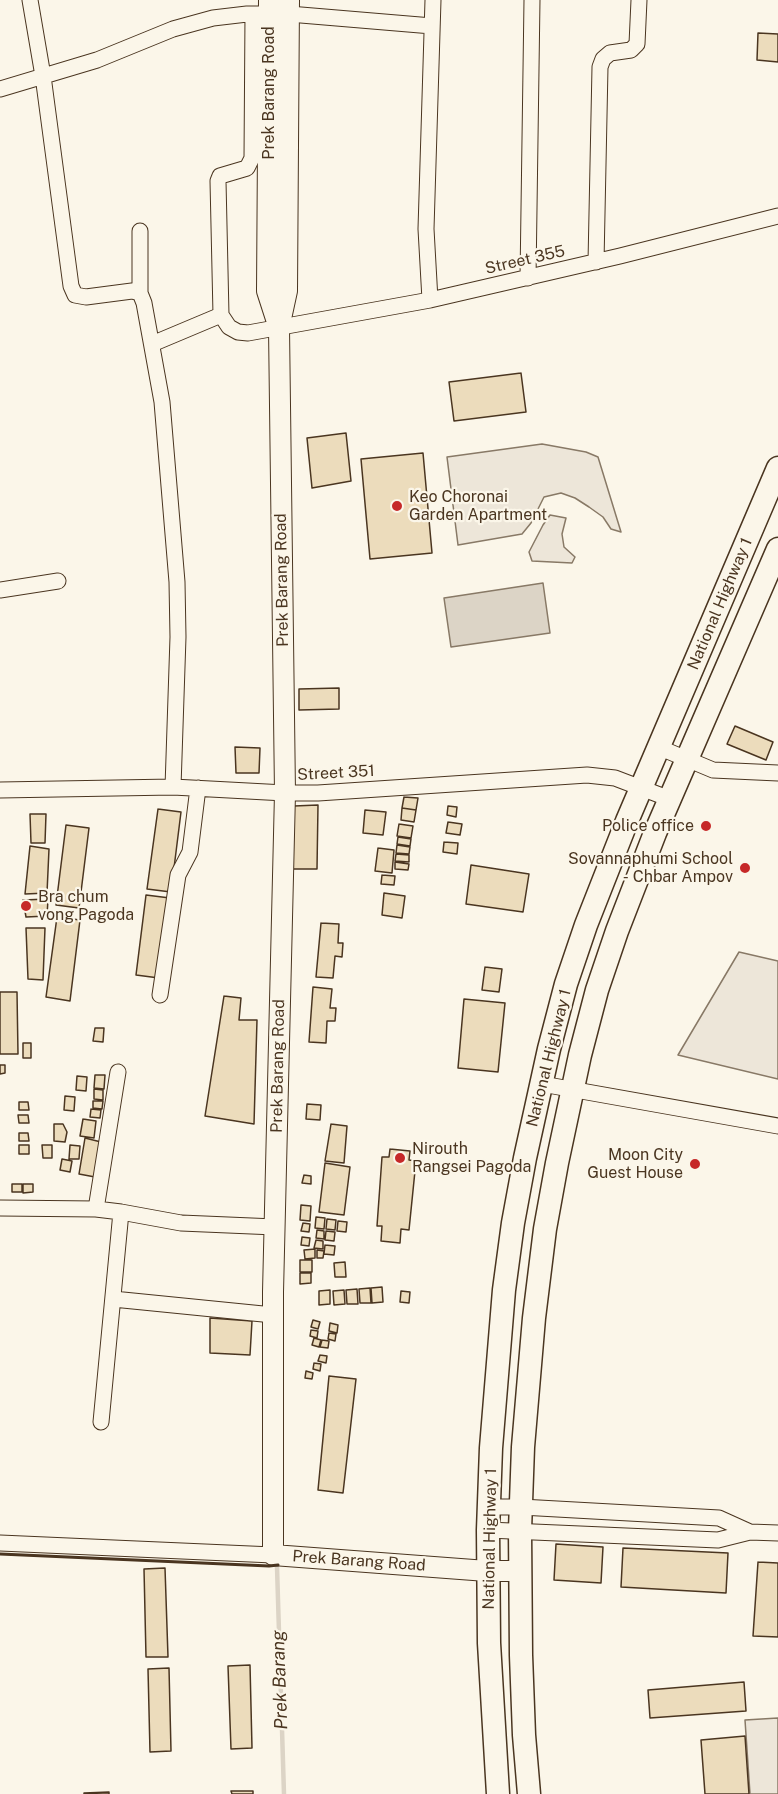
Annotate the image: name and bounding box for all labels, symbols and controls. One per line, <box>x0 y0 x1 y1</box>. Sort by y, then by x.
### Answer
street label: Prek Barang Road <box>259 26 279 160</box>
street label: Street 355 <box>483 242 567 278</box>
place label: Keo Choronai Garden Apartment <box>409 487 547 525</box>
marker: Keo Choronai Garden Apartment <box>390 499 404 513</box>
street label: Prek Barang Road <box>271 513 293 647</box>
street label: National Highway 1 <box>684 535 756 673</box>
street label: Street 351 <box>297 761 375 785</box>
place label: Police office <box>602 816 694 836</box>
marker: Police office <box>699 819 713 833</box>
place label: Sovannaphumi School - Chbar Ampov <box>568 849 733 887</box>
marker: Sovannaphumi School - Chbar Ampov <box>738 861 752 875</box>
place label: Bra chum vong Pagoda <box>38 887 134 925</box>
marker: Bra chum vong Pagoda <box>19 899 33 913</box>
street label: National Highway 1 <box>523 987 575 1129</box>
street label: Prek Barang Road <box>267 999 289 1133</box>
place label: Nirouth Rangsei Pagoda <box>412 1139 531 1177</box>
place label: Moon City Guest House <box>587 1145 683 1183</box>
marker: Nirouth Rangsei Pagoda <box>393 1151 407 1165</box>
marker: Moon City Guest House <box>688 1157 702 1171</box>
street label: National Highway 1 <box>479 1468 501 1610</box>
street label: Prek Barang Road <box>292 1547 426 1575</box>
water label: Prek Barang <box>267 1630 293 1730</box>

